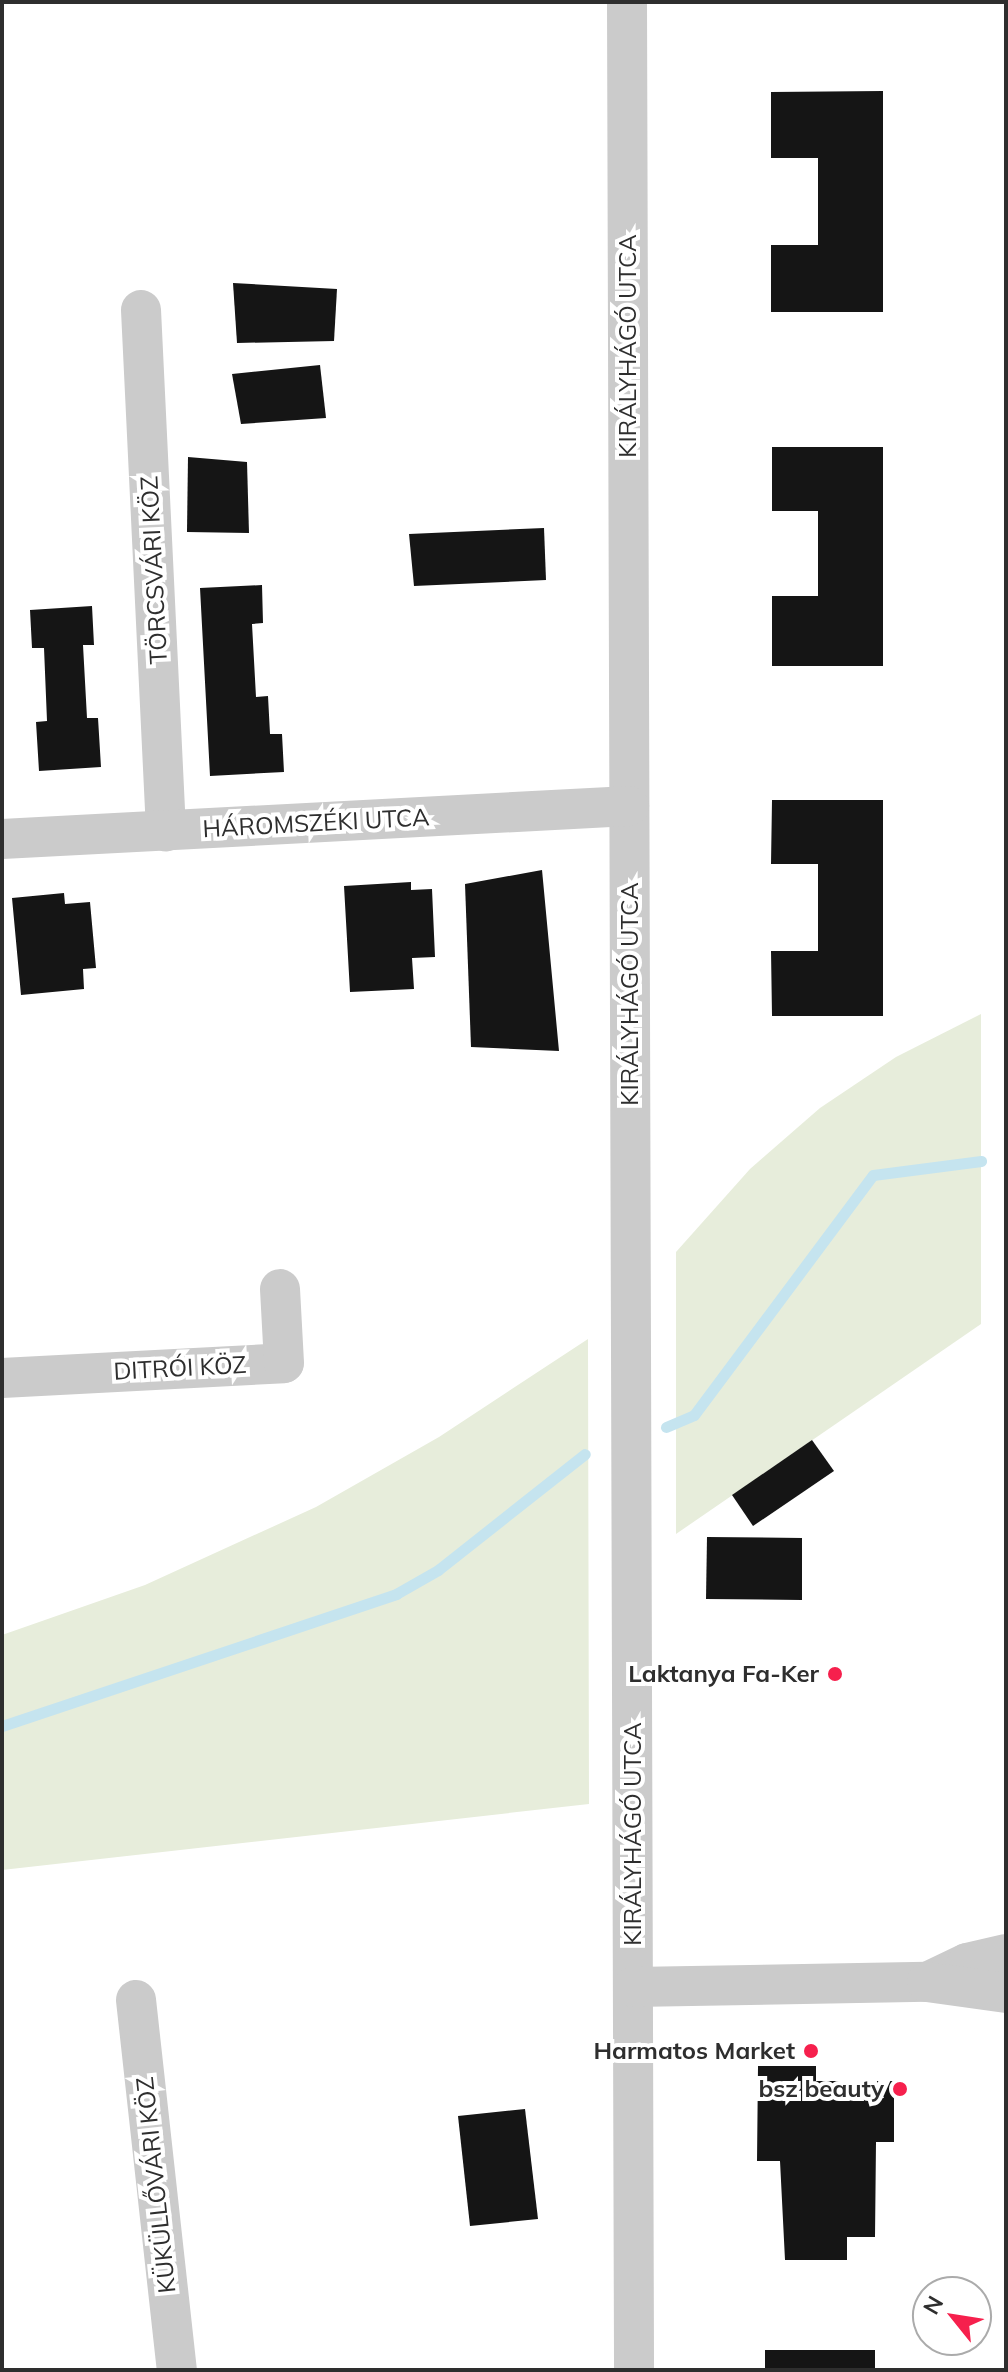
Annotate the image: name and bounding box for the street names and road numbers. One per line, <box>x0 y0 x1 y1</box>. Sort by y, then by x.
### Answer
street label: KIRÁLYHÁGÓ UTCA <box>614 234 642 458</box>
street label: TÖRCSVÁRI KÖZ <box>135 475 173 665</box>
street label: HÁROMSZÉKI UTCA <box>202 803 430 843</box>
street label: KIRÁLYHÁGÓ UTCA <box>616 882 644 1106</box>
street label: DITRÓI KÖZ <box>113 1350 247 1386</box>
street label: KIRÁLYHÁGÓ UTCA <box>619 1722 647 1946</box>
street label: KÜKÜLLŐVÁRI KÖZ <box>130 2075 182 2295</box>

